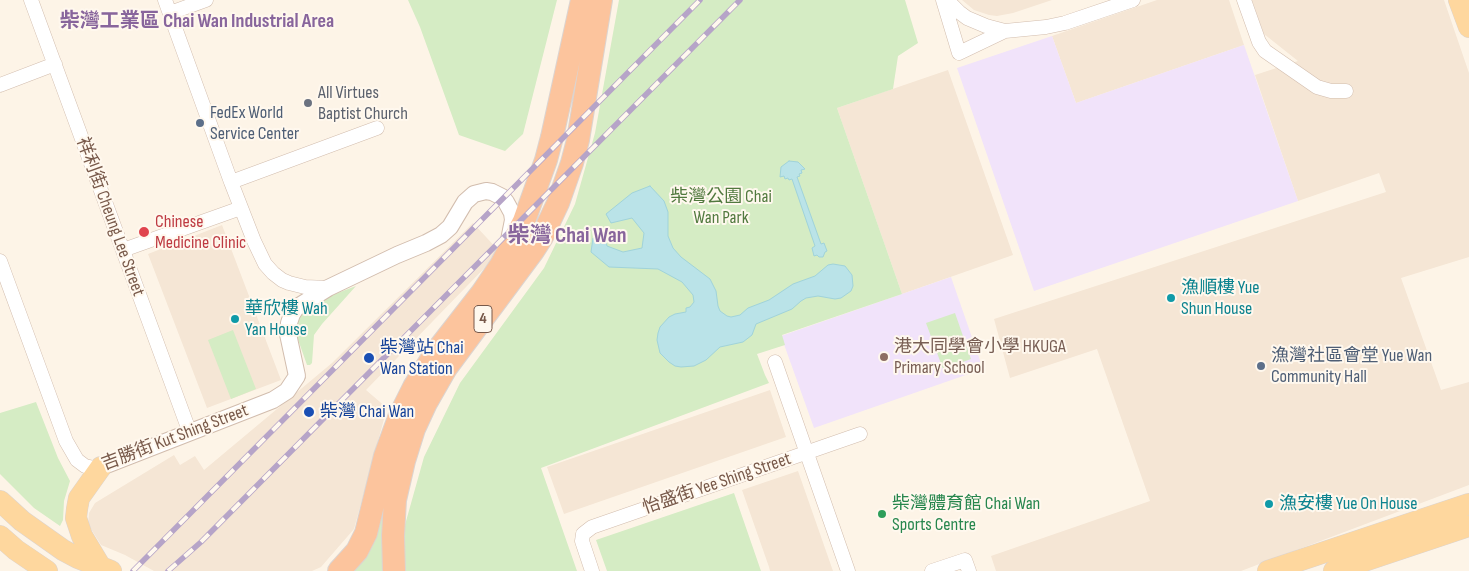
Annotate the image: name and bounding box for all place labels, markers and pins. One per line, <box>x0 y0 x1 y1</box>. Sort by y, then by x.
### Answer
place label: All Virtues Baptist Church <box>318 82 408 125</box>
marker: All Virtues Baptist Church <box>302 97 314 109</box>
place label: FedEx World Service Center <box>210 102 299 144</box>
marker: FedEx World Service Center <box>194 117 206 129</box>
place label: Chinese Medicine Clinic <box>155 211 246 253</box>
marker: Chinese Medicine Clinic <box>137 225 151 239</box>
place label: 漁順樓 Yue Shun House <box>1181 277 1259 320</box>
marker: 漁順樓 Yue Shun House <box>1165 292 1177 304</box>
place label: 華欣樓 Wah Yan House <box>245 298 328 340</box>
marker: 華欣樓 Wah Yan House <box>229 313 241 325</box>
place label: 港大同學會小學 HKUGA Primary School <box>894 336 1066 378</box>
place label: 柴灣站 Chai Wan Station <box>380 337 464 379</box>
place label: 漁灣社區會堂 Yue Wan Community Hall <box>1271 345 1432 388</box>
marker: 柴灣站 Chai Wan Station <box>362 351 376 365</box>
marker: 港大同學會小學 HKUGA Primary School <box>878 351 890 363</box>
marker: 漁灣社區會堂 Yue Wan Community Hall <box>1255 360 1267 372</box>
place label: 柴灣 Chai Wan <box>320 401 414 423</box>
marker: 柴灣 Chai Wan <box>302 405 316 419</box>
place label: 柴灣體育館 Chai Wan Sports Centre <box>892 493 1040 536</box>
place label: 漁安樓 Yue On House <box>1279 493 1418 515</box>
marker: 漁安樓 Yue On House <box>1263 498 1275 510</box>
marker: 柴灣體育館 Chai Wan Sports Centre <box>876 508 888 520</box>

